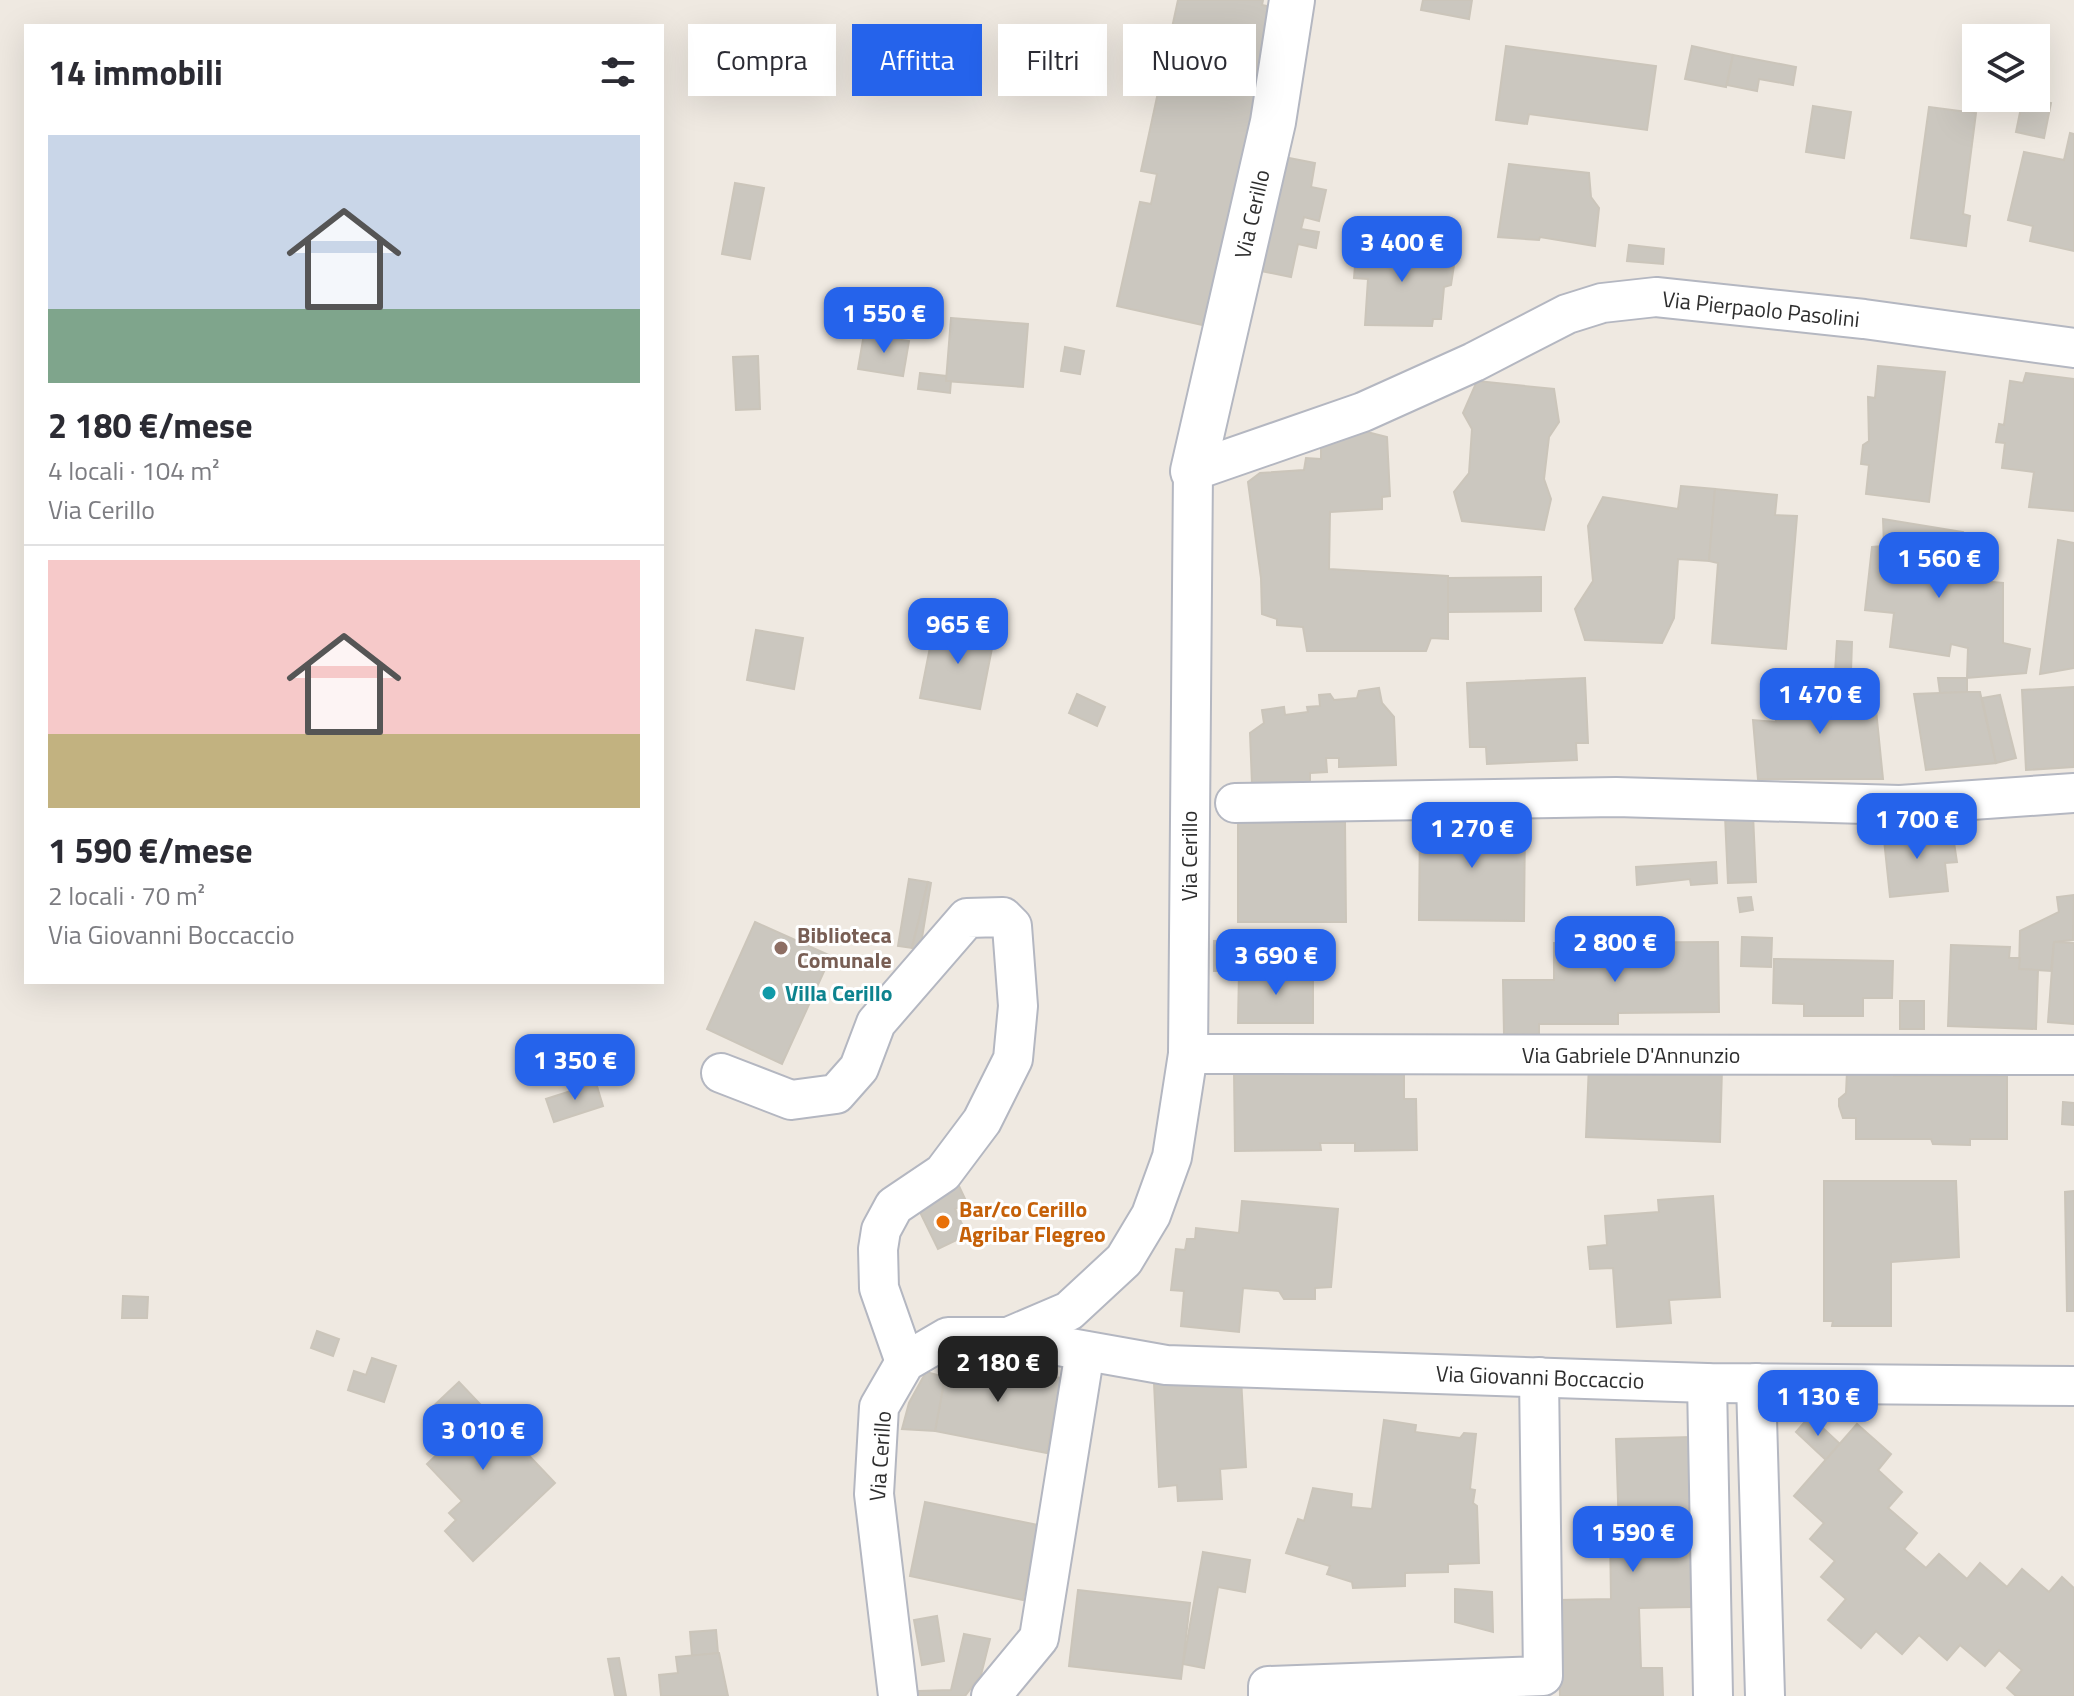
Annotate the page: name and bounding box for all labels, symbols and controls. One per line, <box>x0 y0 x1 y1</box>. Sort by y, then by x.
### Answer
chip: Compra <box>688 24 836 96</box>
chip: Affitta <box>852 24 982 96</box>
chip: Filtri <box>998 24 1107 96</box>
chip: Nuovo <box>1123 24 1256 96</box>
map controls <box>1962 24 2050 112</box>
button: layers <box>1962 24 2050 112</box>
text: 14 immobili <box>48 46 223 98</box>
icon: filters <box>596 50 640 94</box>
street label: Via Cerillo <box>1225 166 1279 262</box>
icon: home <box>272 187 416 331</box>
pin: 3 400 € <box>1328 216 1476 284</box>
text: 3 400 € <box>1360 222 1444 261</box>
street label: Via Pierpaolo Pasolini <box>1661 282 1861 336</box>
pin: 1 550 € <box>810 287 958 355</box>
text: 1 550 € <box>842 293 926 332</box>
text: 2 180 €/mese <box>48 399 253 451</box>
text: 4 locali · 104 m² <box>48 451 220 490</box>
text: Via Cerillo <box>48 490 155 529</box>
pin: 1 560 € <box>1865 532 2013 600</box>
text: 1 560 € <box>1897 538 1981 577</box>
pin: 965 € <box>902 598 1014 666</box>
text: 965 € <box>926 604 990 643</box>
icon: home <box>272 612 416 756</box>
pin: 1 470 € <box>1746 668 1894 736</box>
text: 1 470 € <box>1778 674 1862 713</box>
pin: 1 700 € <box>1843 793 1991 861</box>
text: 1 700 € <box>1875 799 1959 838</box>
pin: 1 270 € <box>1398 802 1546 870</box>
text: 1 270 € <box>1430 808 1514 847</box>
street label: Via Cerillo <box>1172 811 1206 901</box>
text: 1 590 €/mese <box>48 824 253 876</box>
text: 2 locali · 70 m² <box>48 876 205 915</box>
text: Via Giovanni Boccaccio <box>48 915 295 954</box>
pin: 2 800 € <box>1541 916 1689 984</box>
place label: Biblioteca Comunale <box>797 918 892 977</box>
text: 2 800 € <box>1573 922 1657 961</box>
pin: 3 690 € <box>1202 929 1350 997</box>
text: 3 690 € <box>1234 935 1318 974</box>
marker: Biblioteca Comunale <box>772 939 790 957</box>
place label: Villa Cerillo <box>785 976 892 1010</box>
marker: Villa Cerillo <box>760 984 778 1002</box>
pin: 1 350 € <box>501 1034 649 1102</box>
street label: Via Gabriele D'Annunzio <box>1522 1038 1740 1072</box>
text: 1 350 € <box>533 1040 617 1079</box>
place label: Bar/co Cerillo Agribar Flegreo <box>959 1192 1106 1251</box>
marker: Bar/co Cerillo Agribar Flegreo <box>934 1213 952 1231</box>
pin: 2 180 € <box>924 1336 1072 1404</box>
text: 2 180 € <box>956 1342 1040 1381</box>
street label: Via Giovanni Boccaccio <box>1435 1356 1645 1398</box>
pin: 1 130 € <box>1744 1370 1892 1438</box>
text: 1 130 € <box>1776 1376 1860 1415</box>
pin: 3 010 € <box>409 1404 557 1472</box>
text: 3 010 € <box>441 1410 525 1449</box>
street label: Via Cerillo <box>860 1410 900 1502</box>
pin: 1 590 € <box>1559 1506 1707 1574</box>
text: 1 590 € <box>1591 1512 1675 1551</box>

